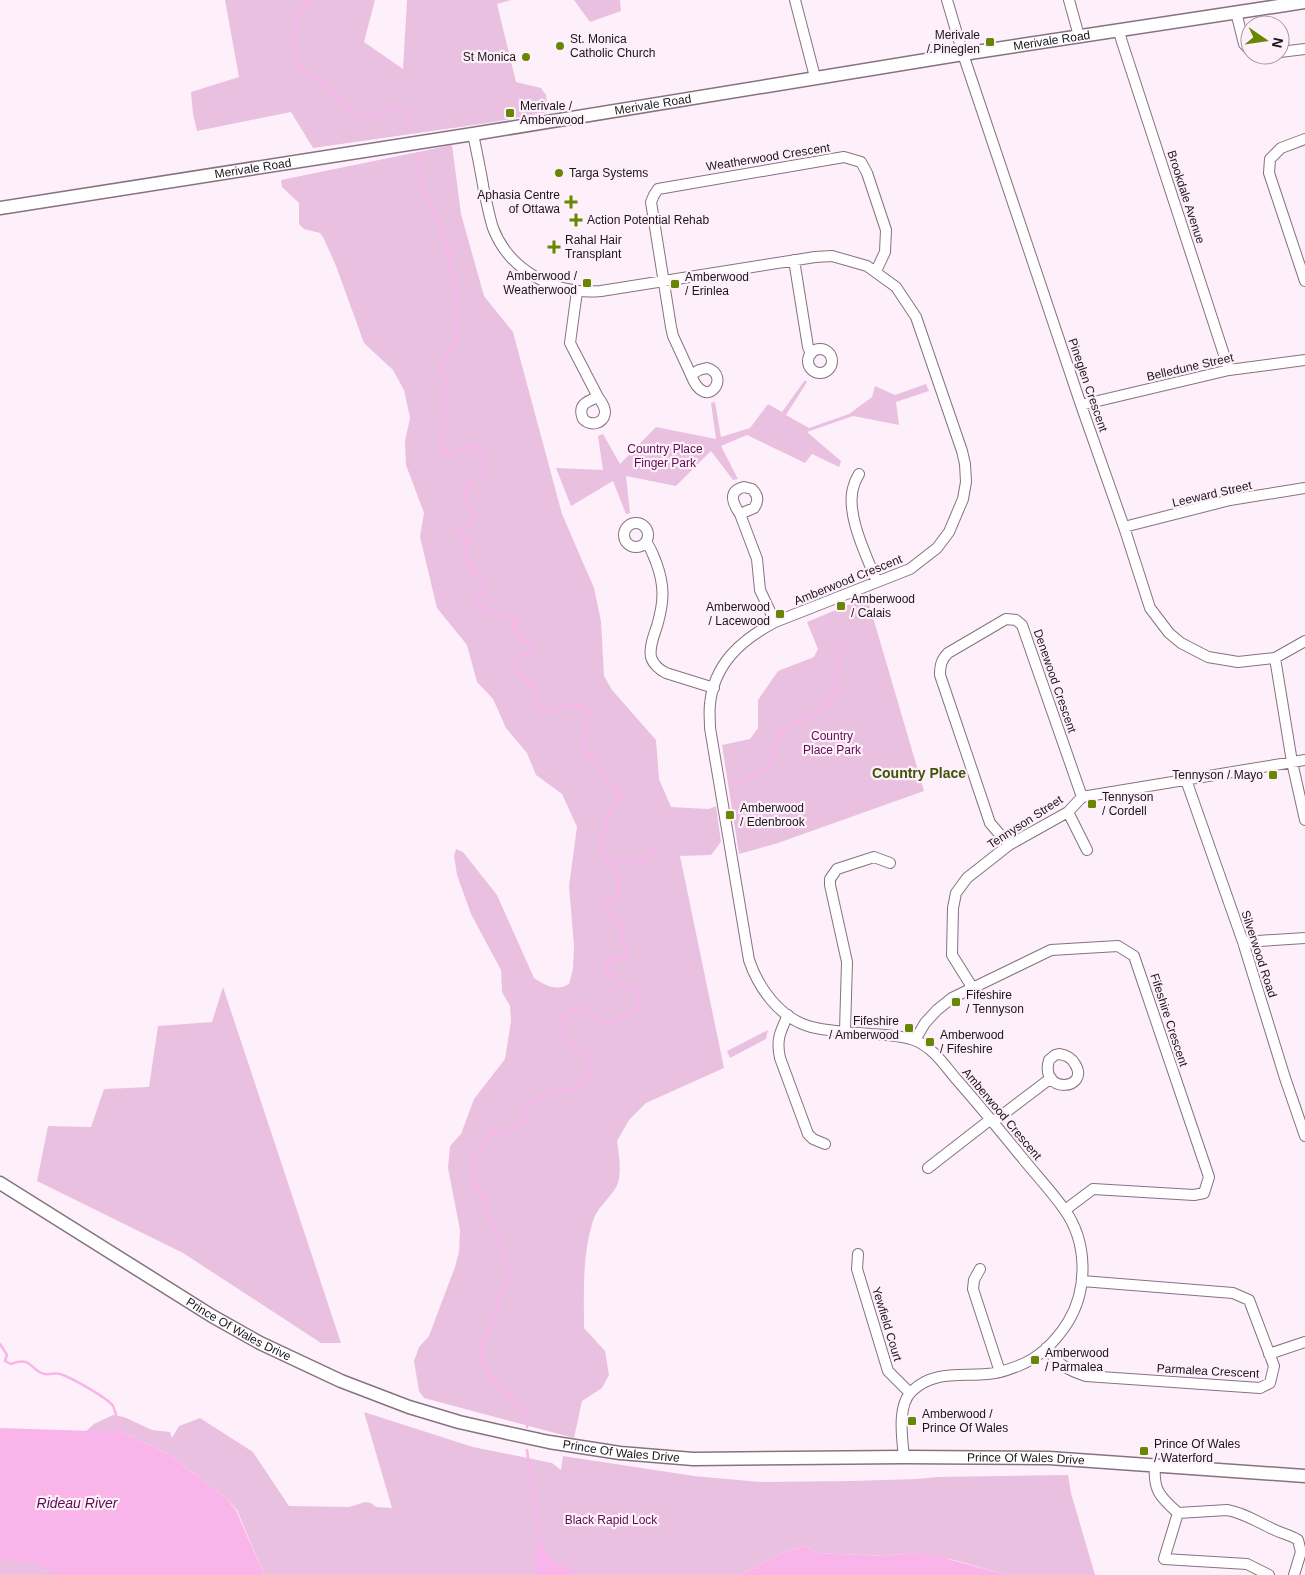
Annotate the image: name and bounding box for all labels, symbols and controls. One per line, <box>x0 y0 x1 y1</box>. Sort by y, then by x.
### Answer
north arrow <box>1240 15 1290 65</box>
place label: Merivale / Pineglen <box>927 28 980 56</box>
street label: Merivale Road <box>1012 28 1091 53</box>
place label: St. Monica Catholic Church <box>570 32 655 60</box>
marker: Merivale / Pineglen <box>984 36 996 48</box>
text: N <box>1269 36 1287 50</box>
marker: St. Monica Catholic Church <box>554 40 566 52</box>
place label: St Monica <box>463 50 516 64</box>
marker: St Monica <box>520 51 532 63</box>
street label: Merivale Road <box>614 91 692 118</box>
place label: Merivale / Amberwood <box>520 99 584 127</box>
marker: Merivale / Amberwood <box>504 107 516 119</box>
street label: Weatherwood Crescent <box>705 140 832 174</box>
street label: Brookdale Avenue <box>1164 149 1208 246</box>
street label: Merivale Road <box>214 156 292 181</box>
place label: Targa Systems <box>569 166 648 180</box>
marker: Targa Systems <box>553 167 565 179</box>
place label: Aphasia Centre of Ottawa <box>477 188 560 216</box>
marker: Aphasia Centre of Ottawa <box>564 195 578 209</box>
marker: Action Potential Rehab <box>569 213 583 227</box>
place label: Action Potential Rehab <box>587 213 709 227</box>
place label: Rahal Hair Transplant <box>565 233 622 261</box>
marker: Rahal Hair Transplant <box>547 240 561 254</box>
place label: Amberwood / Weatherwood <box>503 269 578 297</box>
place label: Amberwood / Erinlea <box>685 270 749 298</box>
marker: Amberwood / Weatherwood <box>581 277 593 289</box>
marker: Amberwood / Erinlea <box>669 278 681 290</box>
street label: Pineglen Crescent <box>1065 336 1111 434</box>
street label: Belledune Street <box>1145 350 1235 384</box>
park label: Country Place Finger Park <box>627 442 703 470</box>
street label: Leeward Street <box>1171 478 1254 510</box>
street label: Amberwood Crescent <box>792 552 905 608</box>
place label: Amberwood / Calais <box>851 592 915 620</box>
place label: Amberwood / Lacewood <box>706 600 770 628</box>
marker: Amberwood / Calais <box>835 600 847 612</box>
marker: Amberwood / Lacewood <box>774 608 786 620</box>
street label: Denewood Crescent <box>1031 627 1080 735</box>
park label: Country Place Park <box>803 729 862 757</box>
district label: Country Place <box>872 765 966 781</box>
place label: Tennyson / Mayo <box>1172 768 1263 782</box>
marker: Tennyson / Mayo <box>1267 769 1279 781</box>
place label: Tennyson / Cordell <box>1102 790 1153 818</box>
street label: Tennyson Street <box>985 792 1066 851</box>
marker: Tennyson / Cordell <box>1086 798 1098 810</box>
place label: Amberwood / Edenbrook <box>740 801 806 829</box>
marker: Amberwood / Edenbrook <box>724 809 736 821</box>
street label: Silverwood Road <box>1238 909 1280 999</box>
street label: Fifeshire Crescent <box>1147 972 1191 1069</box>
place label: Fifeshire / Tennyson <box>966 988 1024 1016</box>
marker: Fifeshire / Tennyson <box>950 996 962 1008</box>
place label: Fifeshire / Amberwood <box>829 1014 899 1042</box>
marker: Fifeshire / Amberwood <box>903 1022 915 1034</box>
place label: Amberwood / Fifeshire <box>940 1028 1004 1056</box>
marker: Amberwood / Fifeshire <box>924 1036 936 1048</box>
street label: Amberwood Crescent <box>960 1065 1045 1163</box>
street label: Yewfield Court <box>869 1285 905 1363</box>
street label: Prince Of Wales Drive <box>184 1295 294 1364</box>
place label: Amberwood / Parmalea <box>1045 1346 1109 1374</box>
marker: Amberwood / Parmalea <box>1029 1354 1041 1366</box>
street label: Parmalea Crescent <box>1156 1361 1260 1381</box>
place label: Amberwood / Prince Of Wales <box>922 1407 1008 1435</box>
marker: Amberwood / Prince Of Wales <box>906 1415 918 1427</box>
street label: Prince Of Wales Drive <box>562 1437 681 1465</box>
place label: Prince Of Wales / Waterford <box>1154 1437 1240 1465</box>
marker: Prince Of Wales / Waterford <box>1138 1445 1150 1457</box>
street label: Prince Of Wales Drive <box>967 1450 1085 1468</box>
water label: Rideau River <box>37 1495 119 1511</box>
park label: Black Rapid Lock <box>565 1513 658 1527</box>

